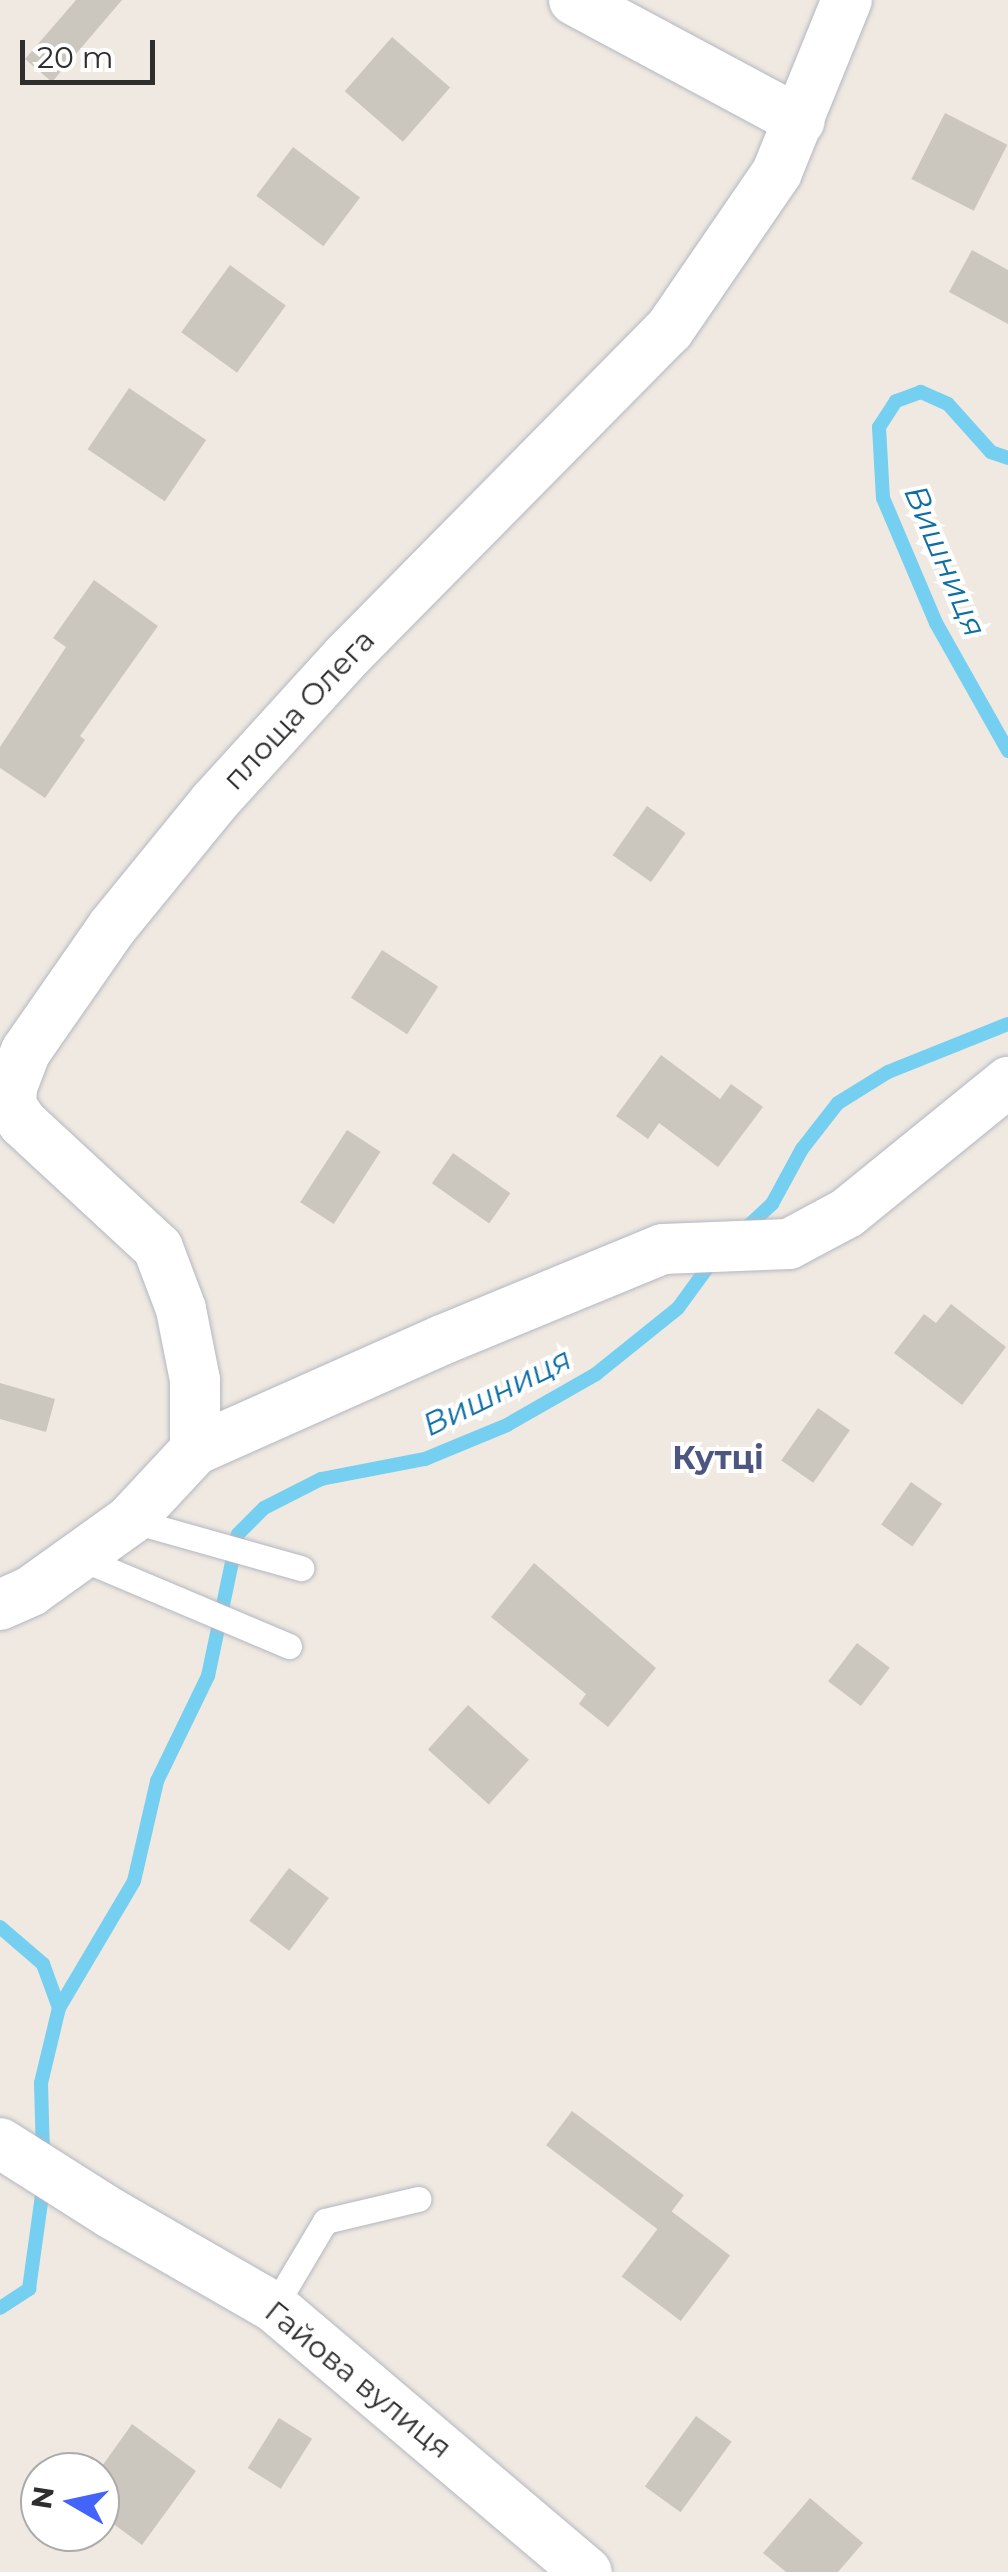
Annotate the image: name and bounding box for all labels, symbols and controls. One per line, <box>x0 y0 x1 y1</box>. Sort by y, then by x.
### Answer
scale bar <box>25 20 160 82</box>
text: 20 m <box>37 39 114 76</box>
water label: Вишниця <box>896 480 994 642</box>
street label: площа Олега <box>216 622 382 798</box>
water label: Вишниця <box>416 1340 578 1444</box>
district label: Кутці <box>672 1439 764 1477</box>
street label: Гайова вулиця <box>257 2294 459 2466</box>
north arrow <box>20 2452 120 2552</box>
text: N <box>24 2484 61 2511</box>

